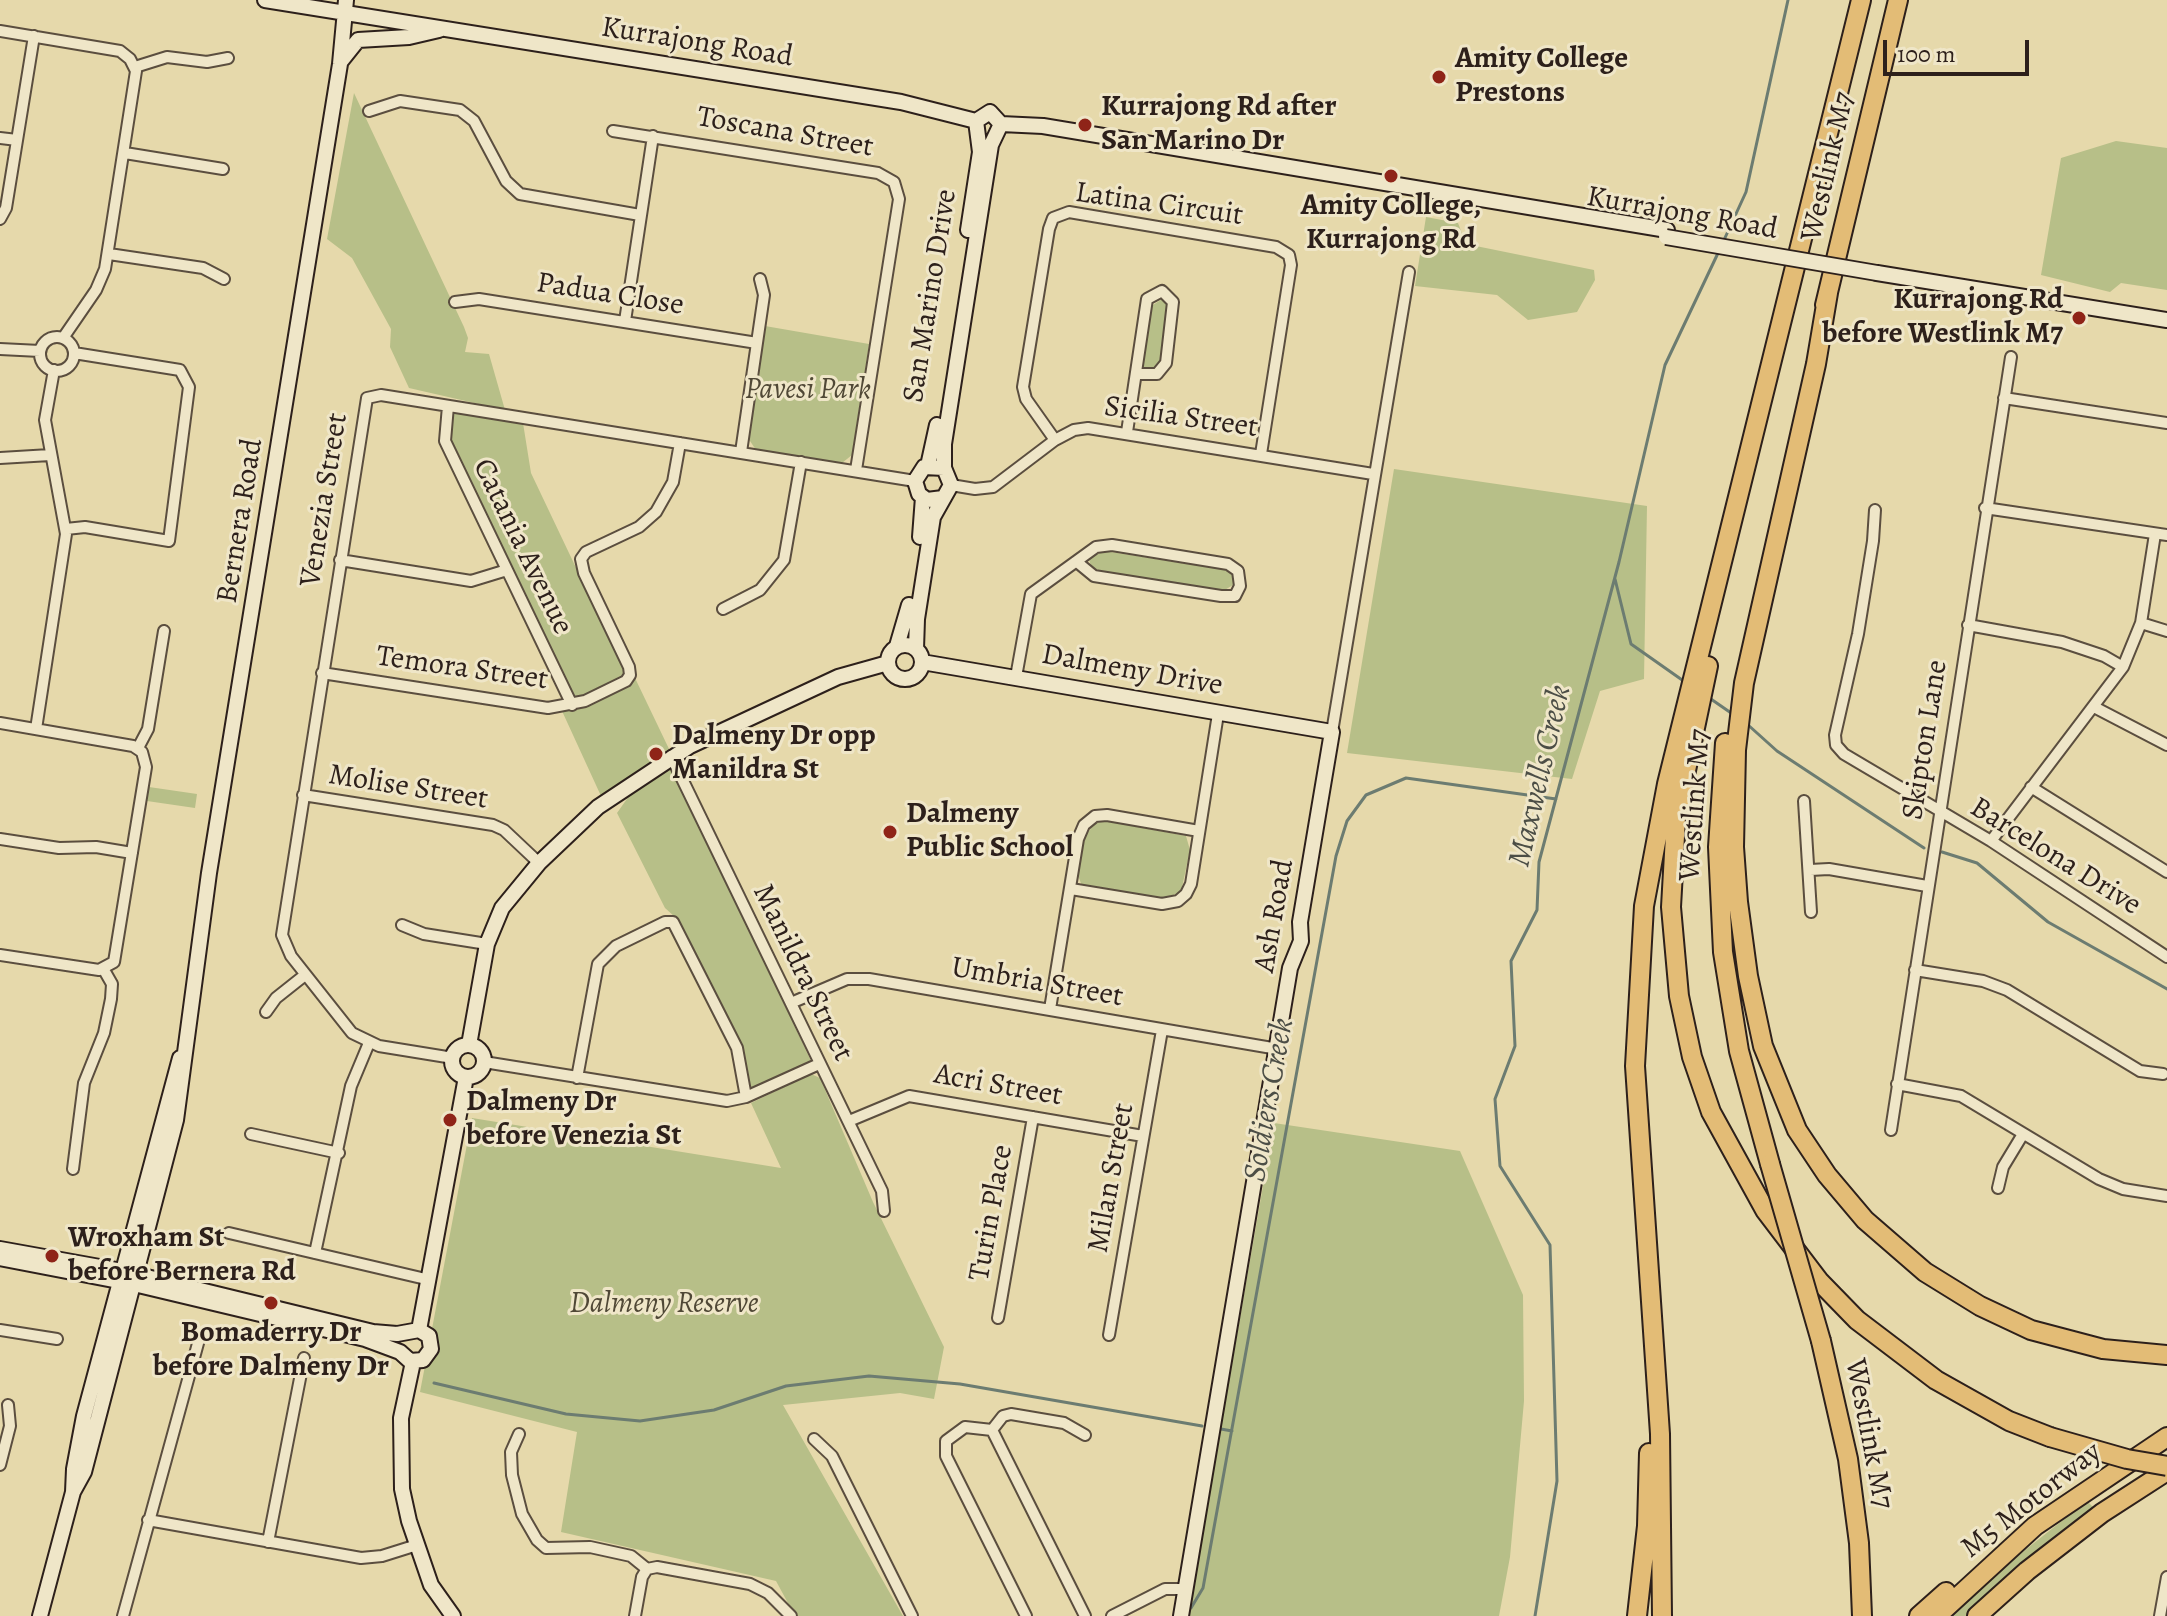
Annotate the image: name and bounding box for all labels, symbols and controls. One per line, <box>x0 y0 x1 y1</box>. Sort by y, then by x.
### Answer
street label: Kurrajong Road <box>599 10 795 76</box>
scale bar <box>1887 24 2033 74</box>
text: 100 m <box>1897 38 1956 70</box>
place label: Amity College Prestons <box>1455 42 1628 112</box>
marker: Amity College Prestons <box>1430 68 1448 86</box>
street label: Westlink M7 <box>1794 89 1864 245</box>
place label: Kurrajong Rd after San Marino Dr <box>1101 90 1337 160</box>
street label: Toscana Street <box>694 100 876 166</box>
marker: Kurrajong Rd after San Marino Dr <box>1076 116 1094 134</box>
marker: Amity College, Kurrajong Rd <box>1382 167 1400 185</box>
street label: Latina Circuit <box>1073 175 1245 235</box>
street label: Kurrajong Road <box>1584 179 1780 249</box>
street label: San Marino Drive <box>896 187 966 405</box>
place label: Amity College, Kurrajong Rd <box>1301 189 1481 260</box>
street label: Padua Close <box>534 266 686 324</box>
place label: Kurrajong Rd before Westlink M7 <box>1822 283 2063 354</box>
marker: Kurrajong Rd before Westlink M7 <box>2070 309 2088 327</box>
park label: Pavesi Park <box>745 373 871 409</box>
street label: Sicilia Street <box>1102 389 1260 447</box>
street label: Venezia Street <box>294 411 356 589</box>
street label: Bernera Road <box>210 436 272 606</box>
street label: Catania Avenue <box>464 453 580 641</box>
street label: Dalmeny Drive <box>1039 637 1225 705</box>
street label: Temora Street <box>374 639 550 699</box>
street label: Skipton Lane <box>1896 658 1956 822</box>
water label: Maxwells Creek <box>1501 681 1581 871</box>
place label: Dalmeny Dr opp Manildra St <box>672 719 876 790</box>
street label: Westlink M7 <box>1673 728 1719 882</box>
marker: Dalmeny Dr opp Manildra St <box>647 745 665 763</box>
street label: Molise Street <box>326 758 490 818</box>
street label: Barcelona Drive <box>1963 790 2147 924</box>
place label: Dalmeny Public School <box>906 797 1073 868</box>
marker: Dalmeny Public School <box>881 823 899 841</box>
street label: Ash Road <box>1247 857 1303 975</box>
street label: Manildra Street <box>744 879 860 1067</box>
street label: Umbria Street <box>948 950 1126 1016</box>
water label: Soldiers Creek <box>1237 1015 1303 1185</box>
street label: Acri Street <box>931 1057 1065 1115</box>
place label: Dalmeny Dr before Venezia St <box>466 1085 681 1156</box>
street label: Milan Street <box>1081 1101 1143 1255</box>
marker: Dalmeny Dr before Venezia St <box>441 1111 459 1129</box>
street label: Turin Place <box>962 1142 1022 1284</box>
place label: Wroxham St before Bernera Rd <box>68 1221 296 1292</box>
marker: Wroxham St before Bernera Rd <box>43 1247 61 1265</box>
park label: Dalmeny Reserve <box>569 1287 759 1323</box>
marker: Bomaderry Dr before Dalmeny Dr <box>262 1294 280 1312</box>
place label: Bomaderry Dr before Dalmeny Dr <box>153 1316 389 1386</box>
street label: Westlink M7 <box>1836 1356 1900 1512</box>
street label: M5 Motorway <box>1955 1435 2109 1567</box>

